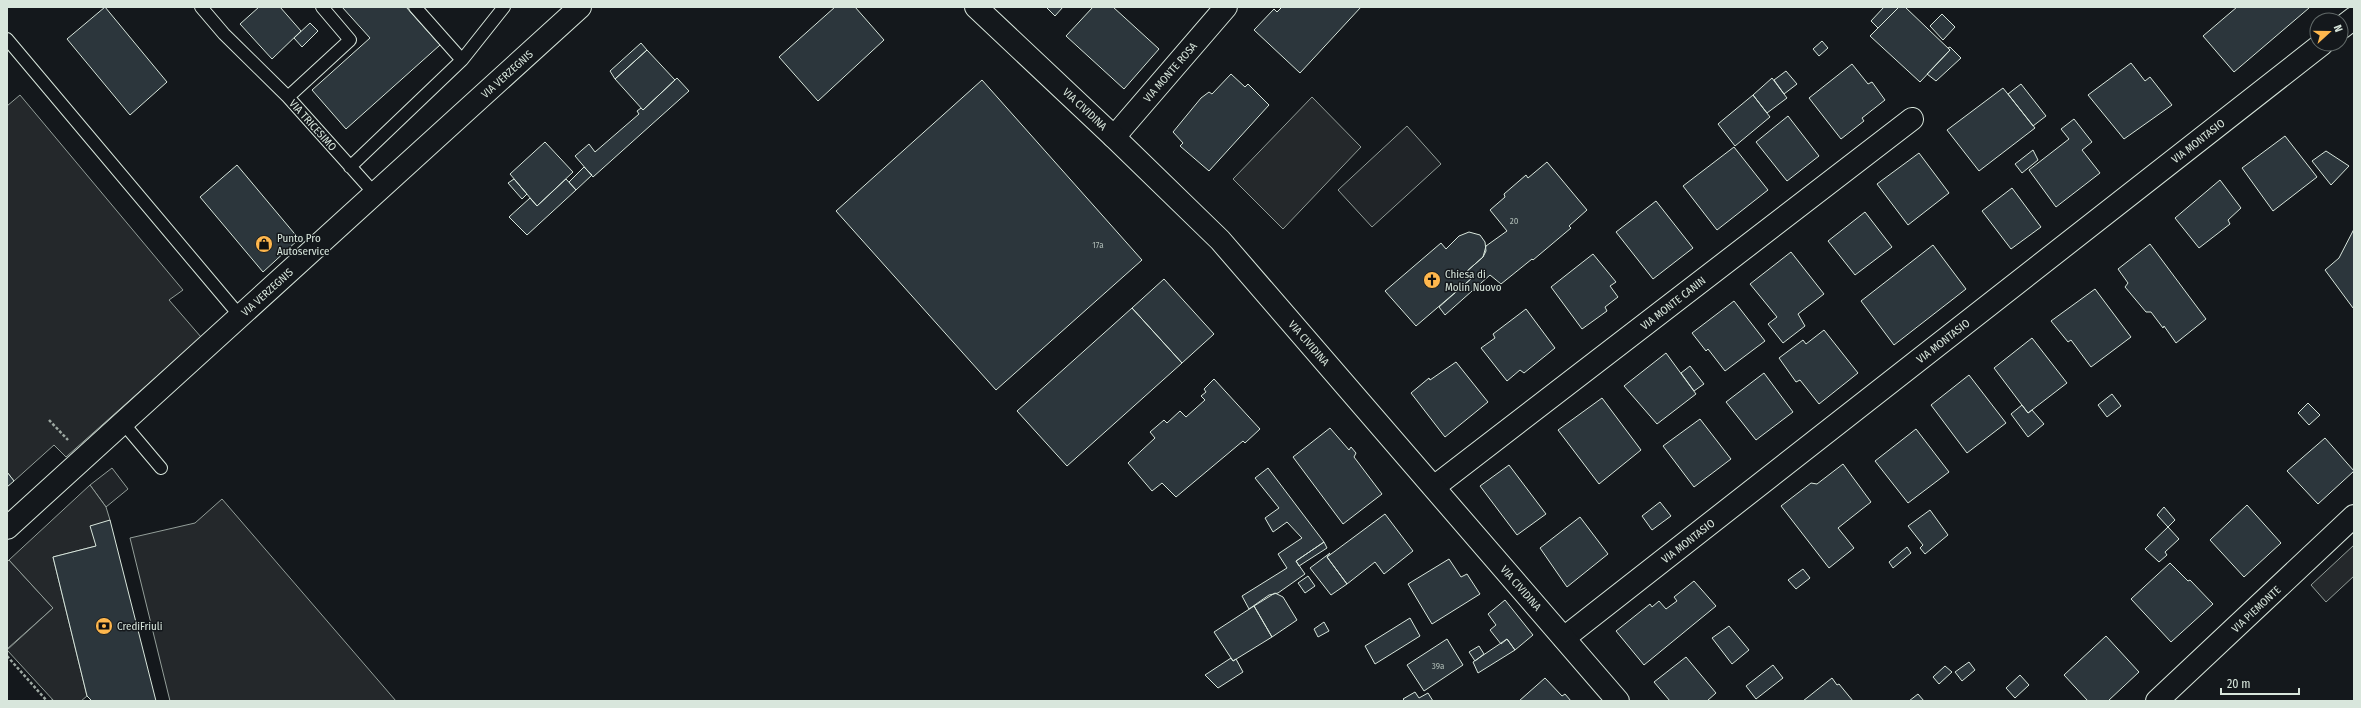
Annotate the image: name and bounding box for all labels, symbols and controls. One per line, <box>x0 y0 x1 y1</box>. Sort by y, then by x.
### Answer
north arrow <box>2309 12 2349 52</box>
text: N <box>2331 23 2345 34</box>
street label: VIA MONTE ROSA <box>1141 40 1200 105</box>
street label: VIA VERZEGNIS <box>479 47 536 101</box>
street label: VIA CIVIDINA <box>1060 86 1110 133</box>
street label: VIA TRICESIMO <box>286 97 339 154</box>
street label: VIA MONTASIO <box>2169 117 2227 166</box>
house number: 20 <box>1510 216 1519 226</box>
place label: Punto Pro Autoservice <box>277 232 329 258</box>
shop icon: Punto Pro Autoservice <box>254 234 274 254</box>
house number: 17a <box>1092 240 1104 250</box>
street label: VIA VERZEGNIS <box>239 265 296 319</box>
place label: Chiesa di Molin Nuovo <box>1445 268 1502 294</box>
church icon: Chiesa di Molin Nuovo <box>1422 270 1442 290</box>
street label: VIA MONTE CANIN <box>1638 274 1708 333</box>
street label: VIA MONTASIO <box>1914 317 1972 366</box>
street label: VIA CIVIDINA <box>1285 318 1332 369</box>
street label: VIA MONTASIO <box>1659 517 1717 566</box>
street label: VIA CIVIDINA <box>1497 563 1544 614</box>
street label: VIA PIEMONTE <box>2229 583 2284 635</box>
bank icon: CrediFriuli <box>94 616 114 636</box>
place label: CrediFriuli <box>117 620 163 633</box>
house number: 39a <box>1432 661 1445 671</box>
scale bar <box>2221 670 2299 696</box>
text: 20 m <box>2227 677 2251 691</box>

